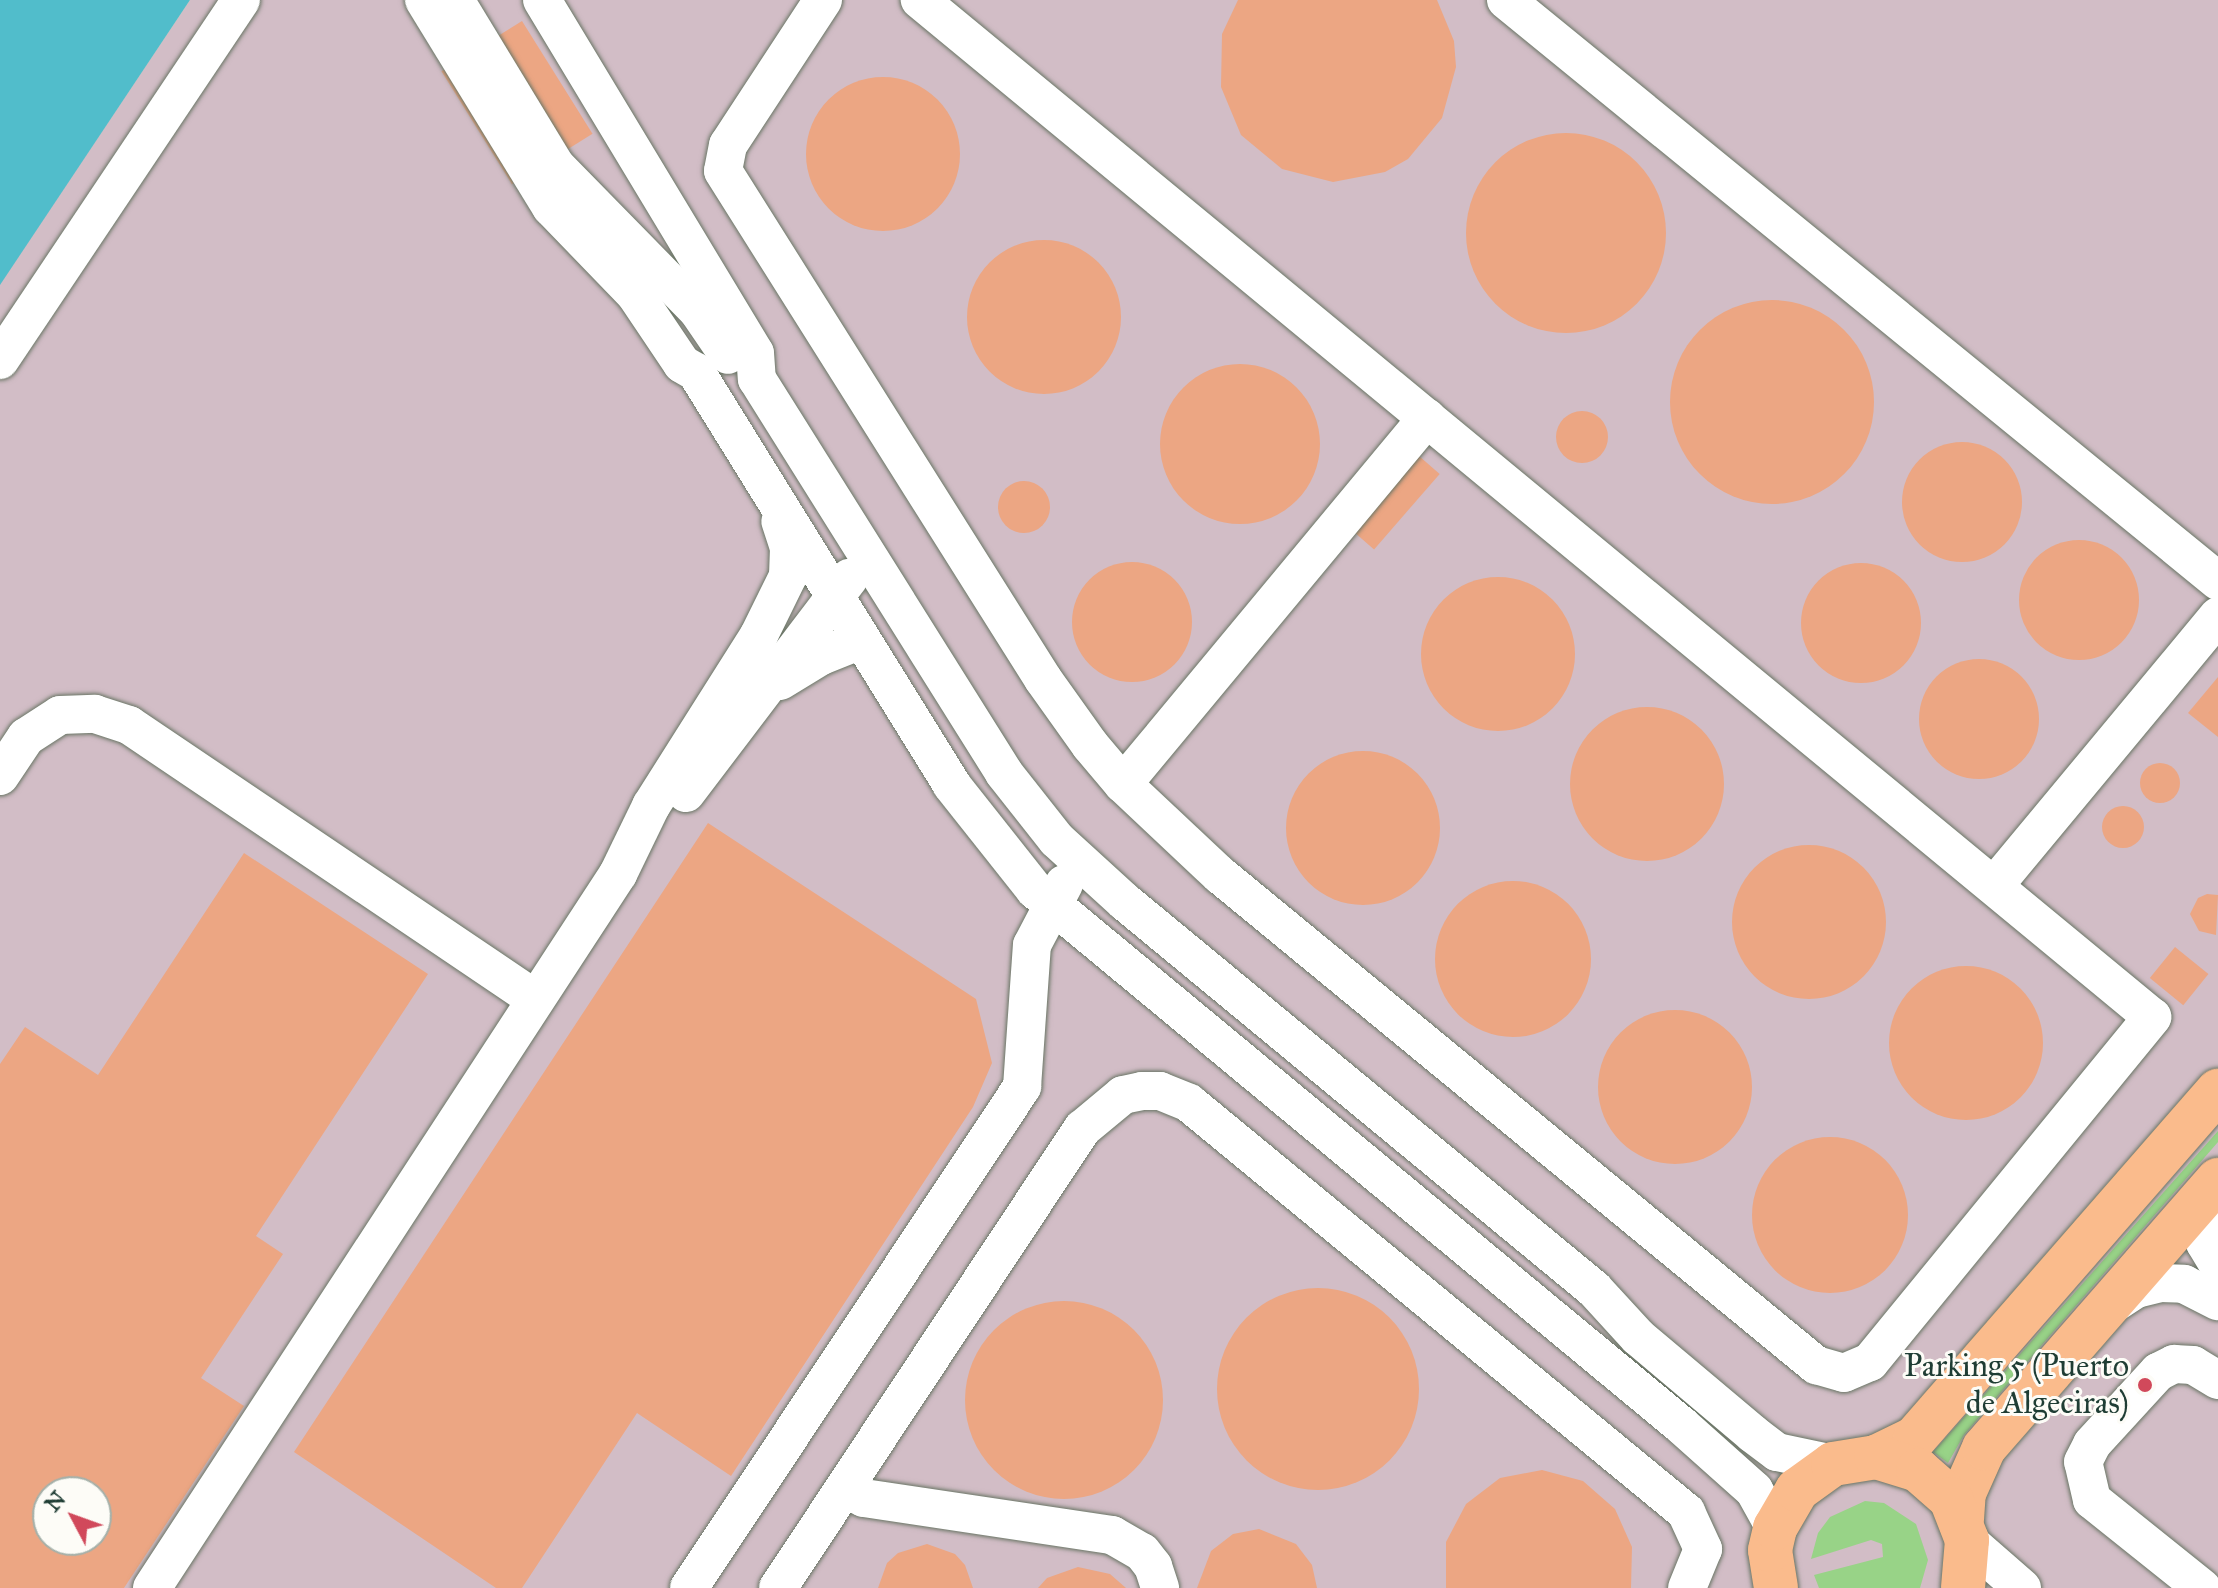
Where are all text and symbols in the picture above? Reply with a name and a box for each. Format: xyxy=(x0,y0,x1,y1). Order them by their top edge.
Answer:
place label: Parking 5 (Puerto de Algeciras) xyxy=(1904,1348,2129,1423)
marker: Parking 5 (Puerto de Algeciras) xyxy=(2136,1376,2154,1394)
north arrow xyxy=(32,1476,112,1556)
text: N xyxy=(39,1485,71,1517)

